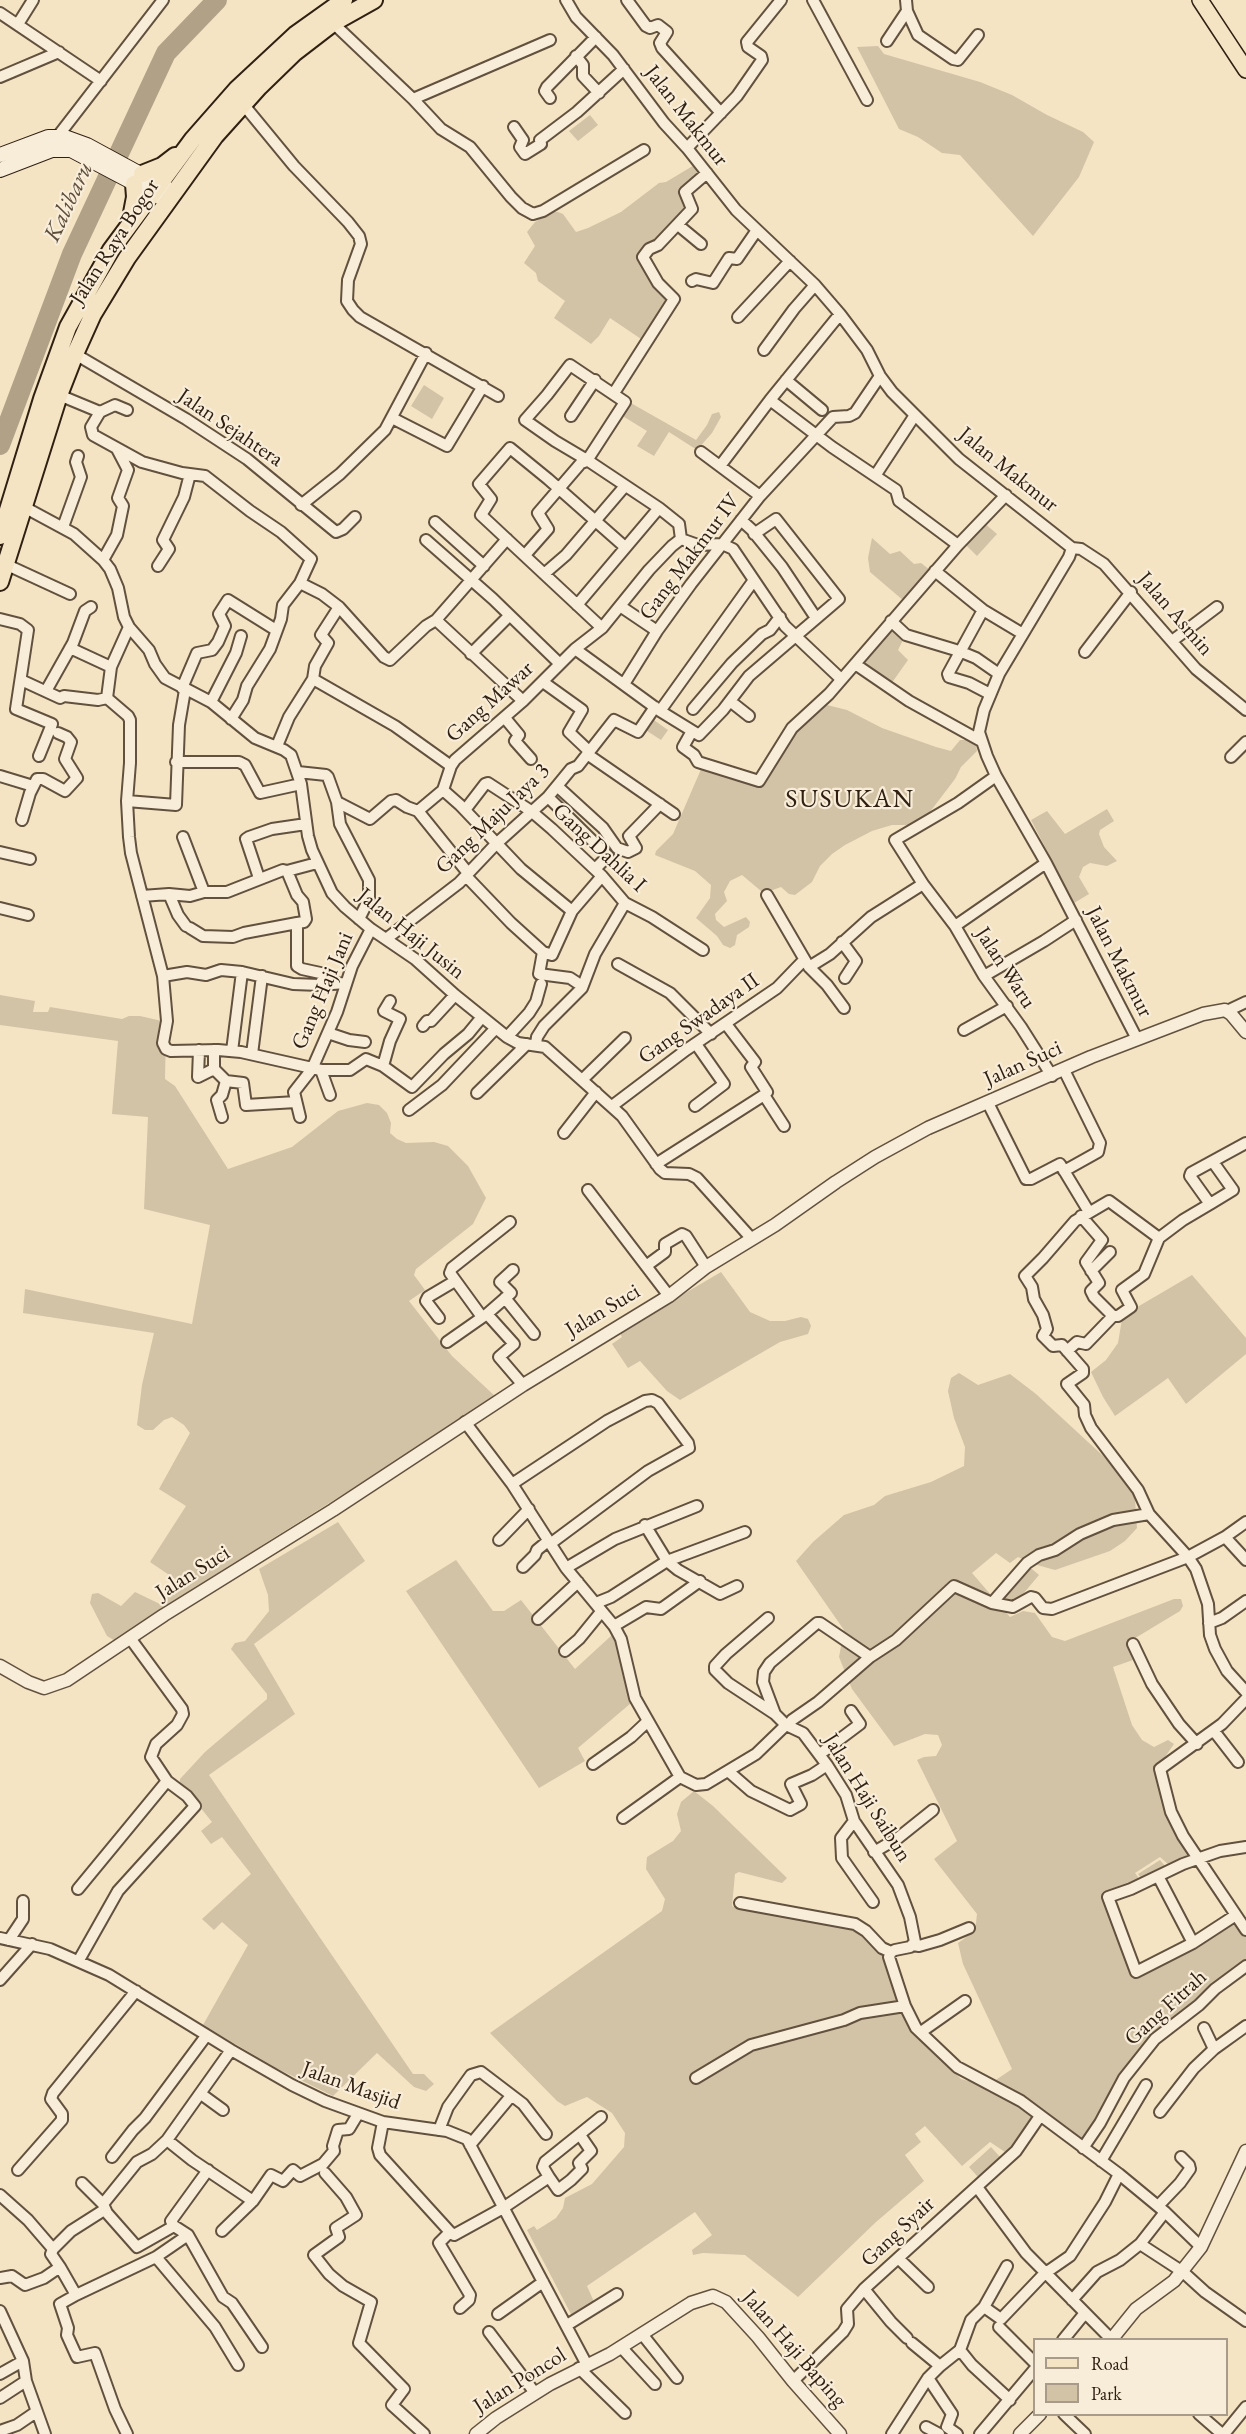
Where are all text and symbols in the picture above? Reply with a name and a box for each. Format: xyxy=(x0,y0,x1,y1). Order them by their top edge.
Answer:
street label: Jalan Makmur xyxy=(638,60,734,172)
water label: Kalibaru xyxy=(38,157,100,247)
street label: Jalan Raya Bogor xyxy=(65,174,165,310)
street label: Jalan Sejahtera xyxy=(172,383,288,473)
street label: Jalan Makmur xyxy=(953,422,1063,518)
street label: Gang Makmur IV xyxy=(634,489,746,625)
street label: Jalan Asmin xyxy=(1131,567,1219,661)
street label: Gang Mawar xyxy=(441,656,539,748)
street label: Gang Maju Jaya 3 xyxy=(430,758,556,880)
district label: SUSUKAN xyxy=(785,784,915,816)
street label: Gang Dahlia I xyxy=(547,798,651,898)
street label: Jalan Haji Jusin xyxy=(352,883,470,985)
street label: Jalan Makmur xyxy=(1080,902,1158,1022)
street label: Jalan Waru xyxy=(969,922,1041,1014)
street label: Gang Haji Jani xyxy=(286,928,360,1054)
street label: Gang Swadaya II xyxy=(634,968,764,1070)
street label: Jalan Suci xyxy=(980,1035,1066,1093)
street label: Jalan Suci xyxy=(561,1278,645,1344)
street label: Jalan Suci xyxy=(151,1540,235,1606)
street label: Jalan Haji Saibun xyxy=(817,1729,917,1867)
street label: Gang Fitrah xyxy=(1119,1964,1213,2052)
street label: Jalan Masjid xyxy=(298,2056,404,2116)
street label: Gang Syair xyxy=(856,2191,940,2273)
street label: Jalan Haji Baping xyxy=(736,2285,852,2413)
legend xyxy=(1033,2338,1228,2416)
street label: Jalan Poncol xyxy=(469,2342,571,2420)
text: Road xyxy=(1091,2352,1129,2375)
text: Park xyxy=(1091,2382,1122,2405)

